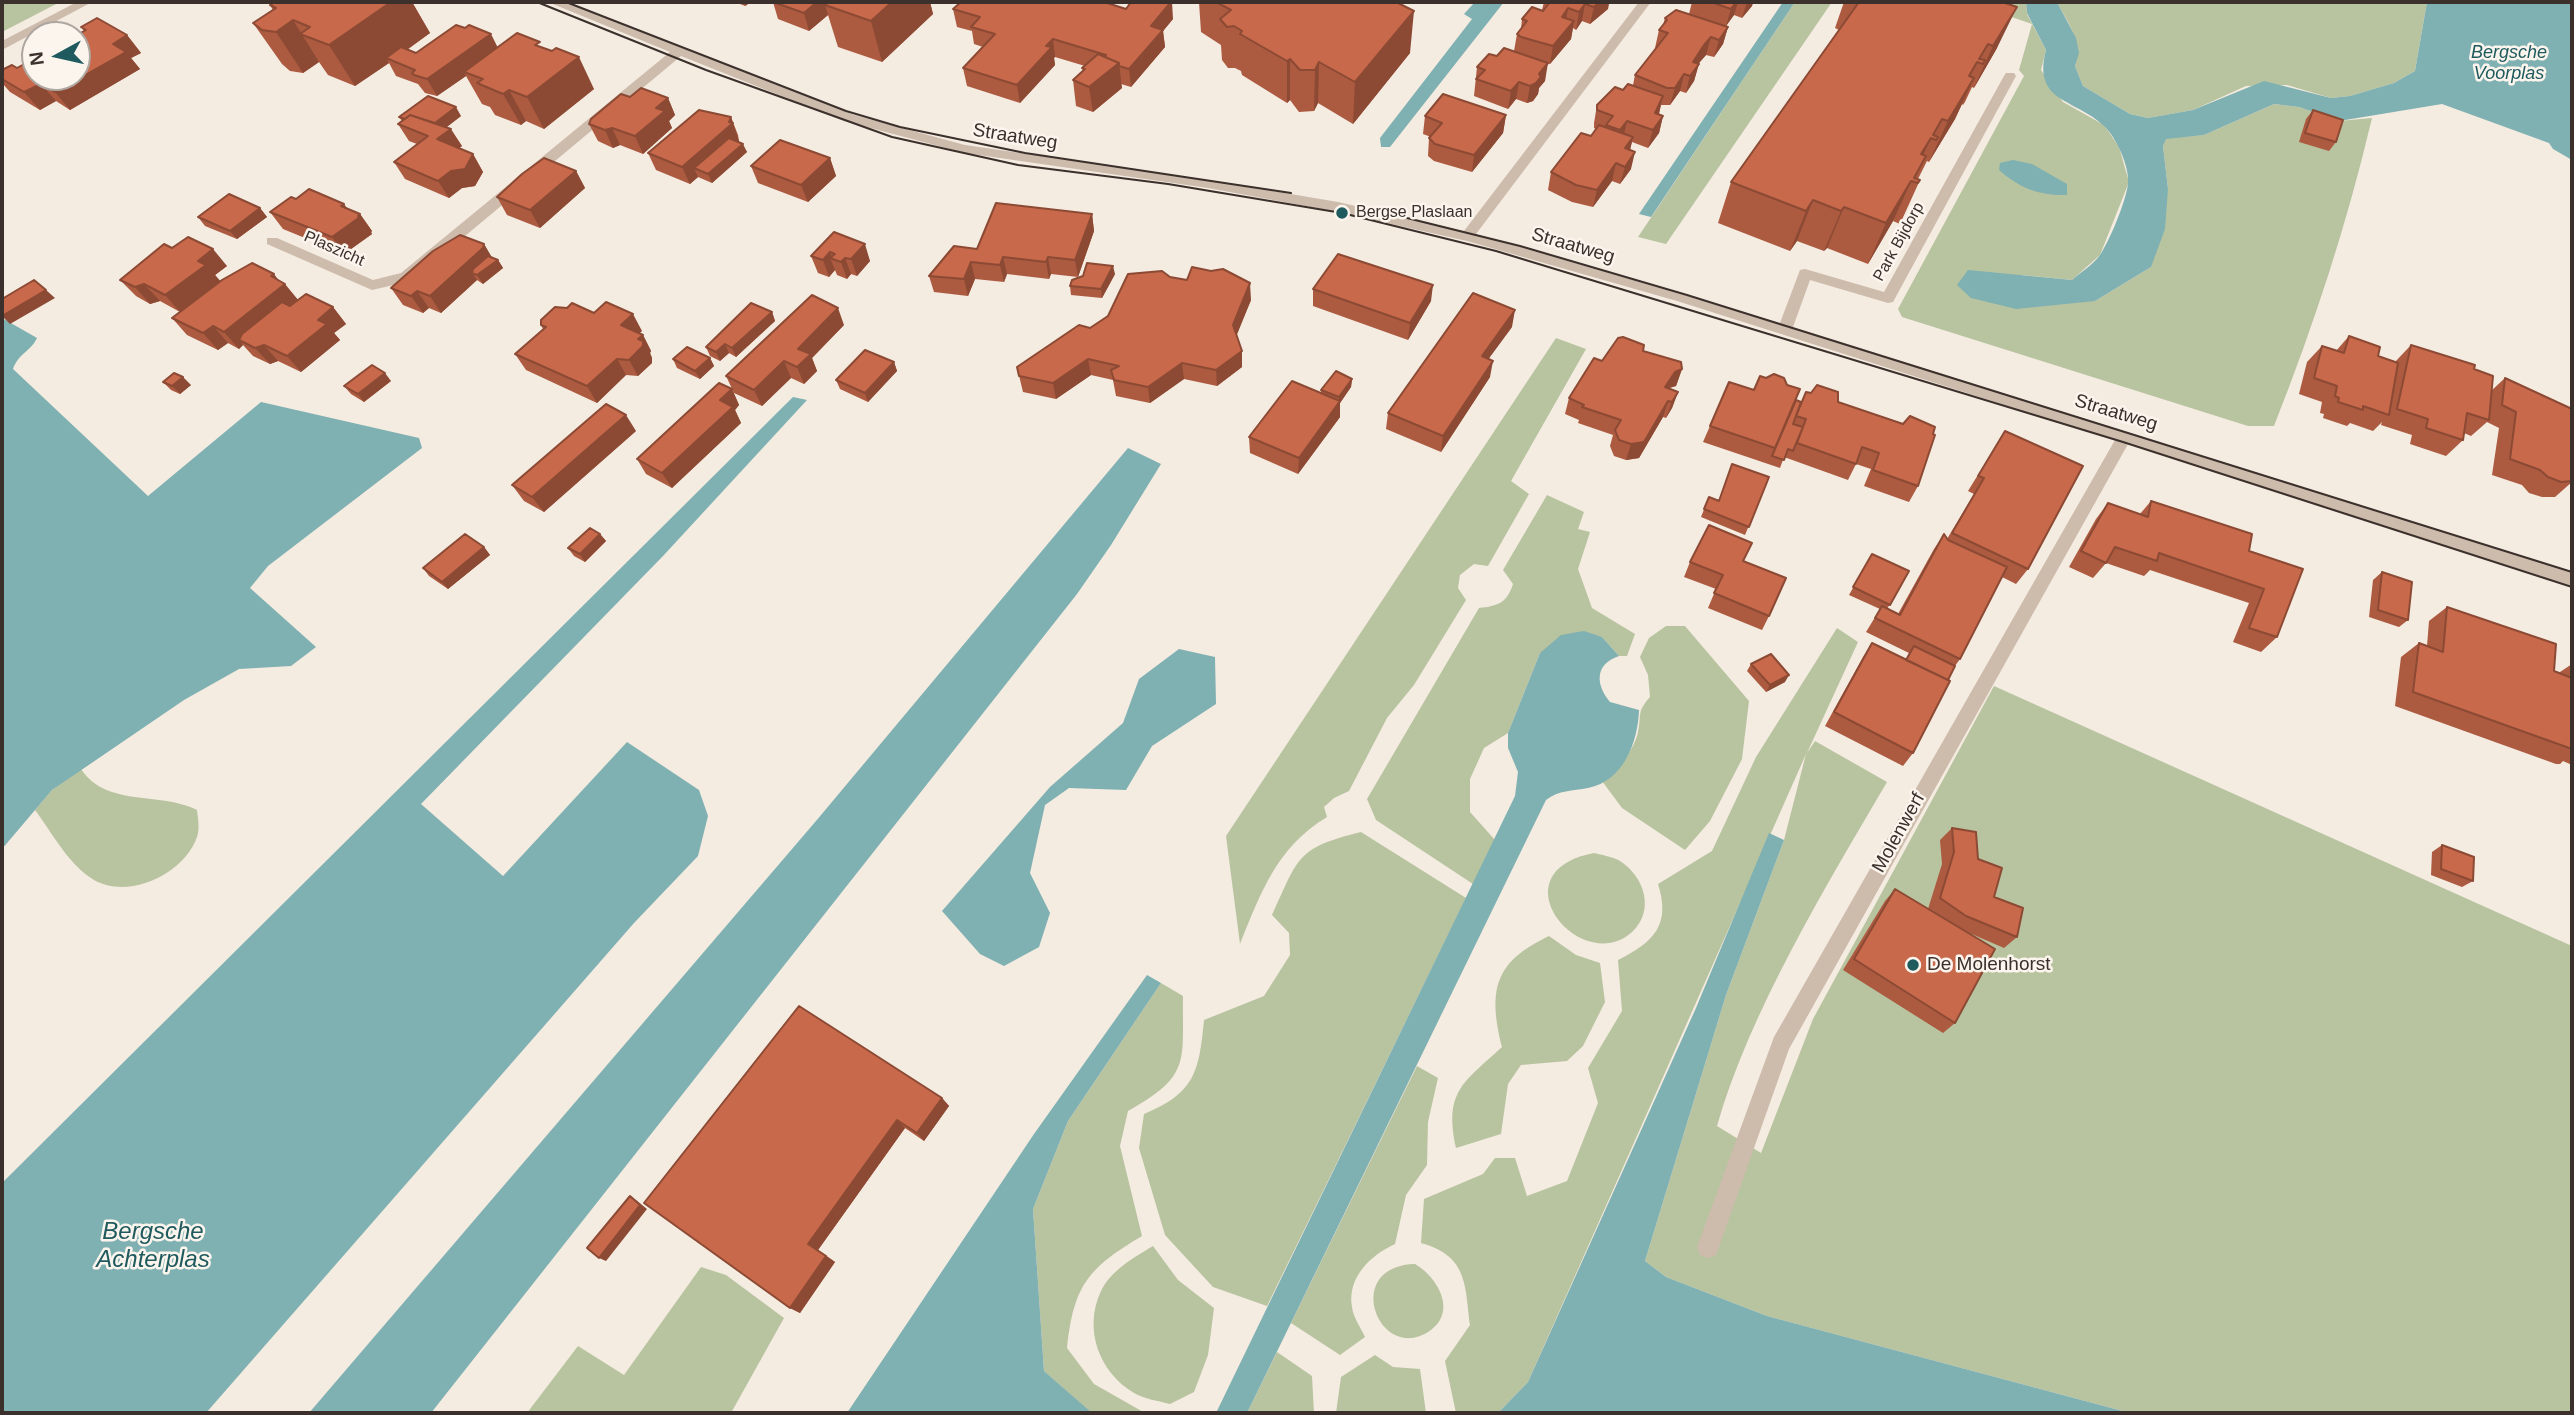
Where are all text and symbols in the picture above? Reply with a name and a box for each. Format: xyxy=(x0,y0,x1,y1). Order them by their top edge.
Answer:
north arrow xyxy=(21,21,91,91)
water label: Bergsche Voorplas xyxy=(2471,42,2547,84)
text: N xyxy=(25,50,48,67)
street label: Straatweg xyxy=(971,119,1059,155)
street label: Park Bijdorp xyxy=(1869,199,1929,285)
place label: Bergse Plaslaan xyxy=(1356,203,1473,223)
marker: Bergse Plaslaan xyxy=(1334,205,1350,221)
street label: Straatweg xyxy=(1529,223,1617,269)
street label: Plaszicht xyxy=(301,227,367,271)
street label: Straatweg xyxy=(2072,390,2160,436)
street label: Molenwerf xyxy=(1868,789,1930,877)
place label: De Molenhorst xyxy=(1927,954,2051,976)
marker: De Molenhorst xyxy=(1905,957,1921,973)
water label: Bergsche Achterplas xyxy=(96,1218,210,1274)

